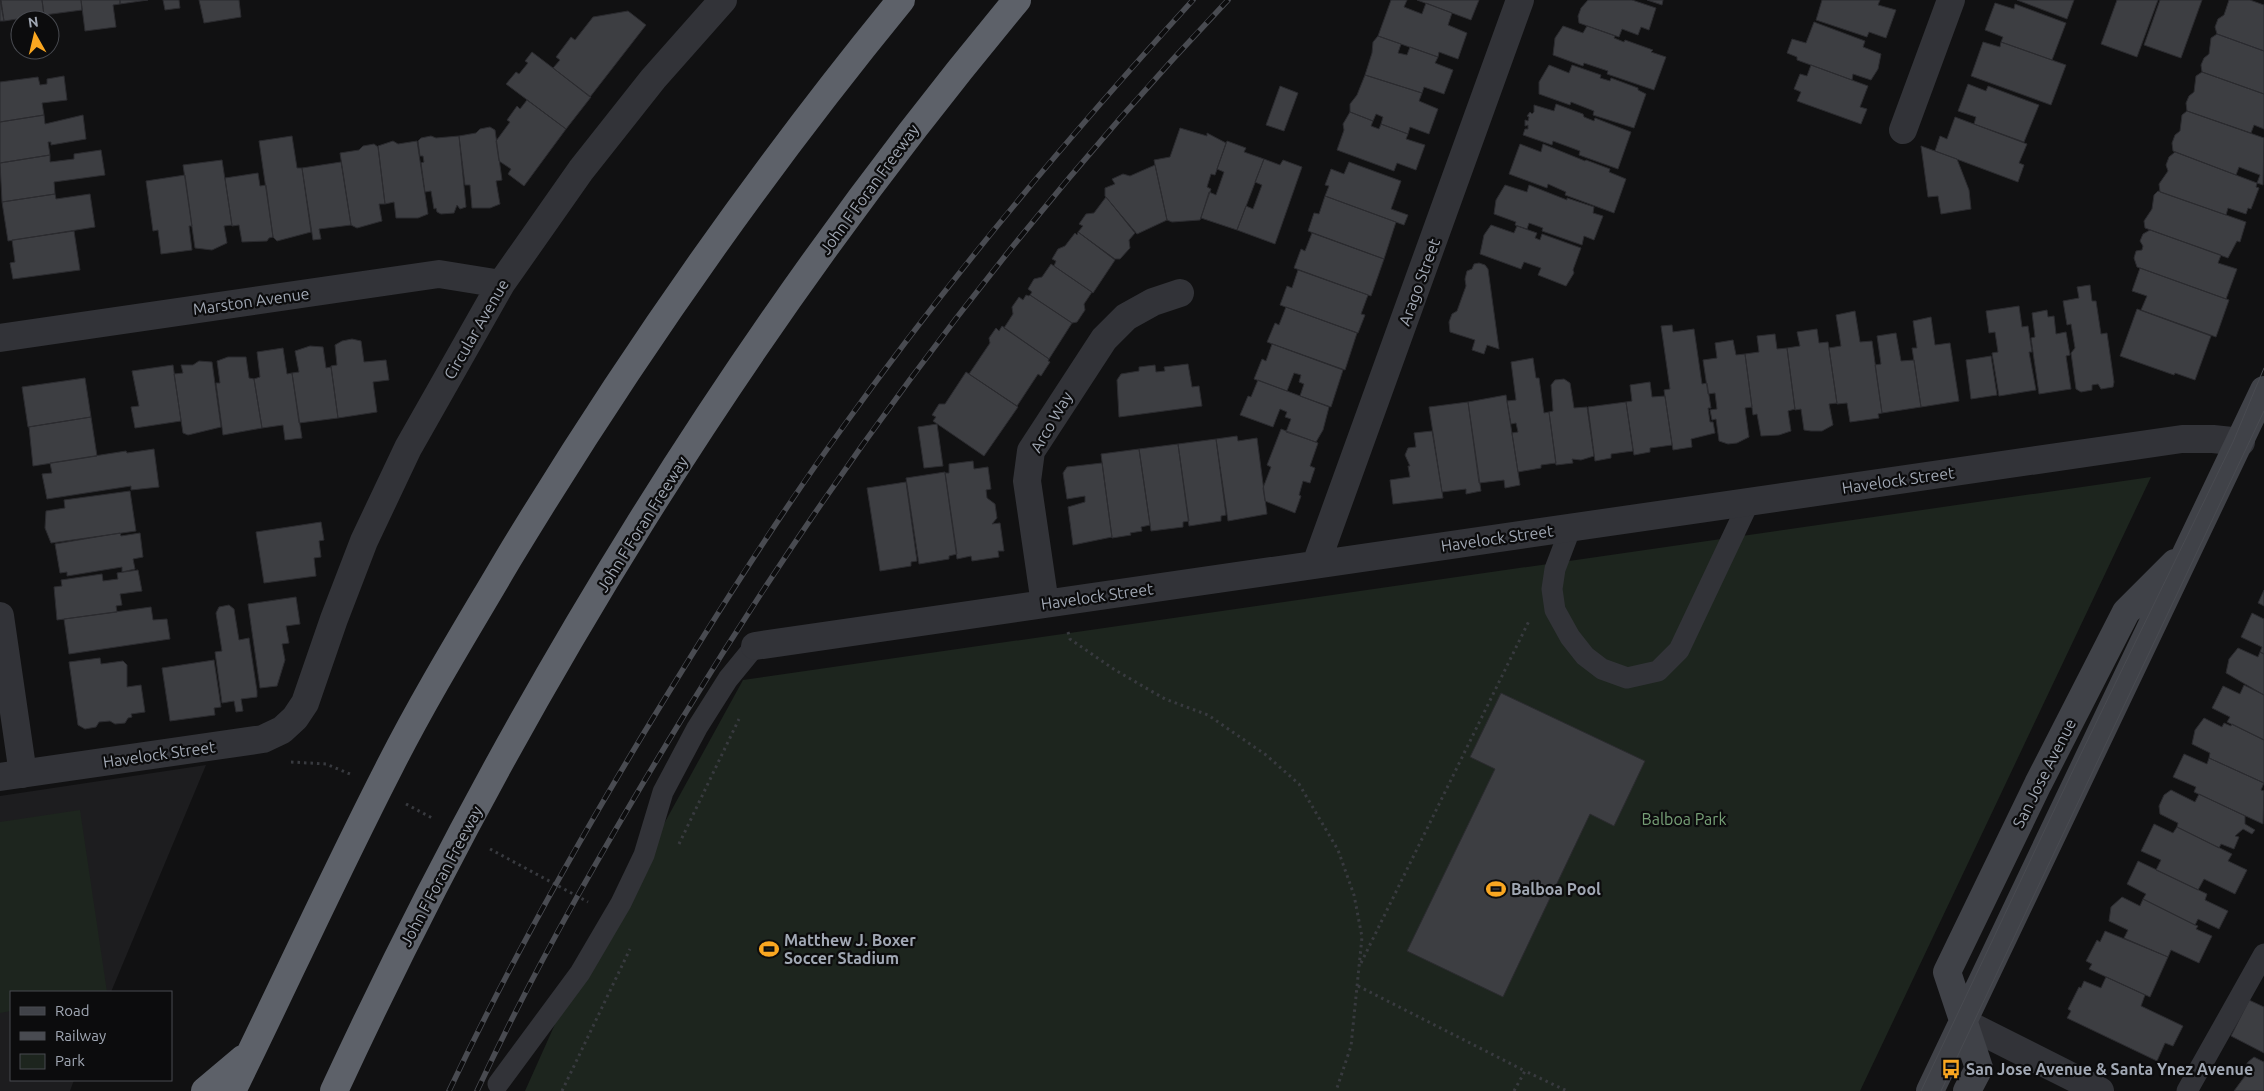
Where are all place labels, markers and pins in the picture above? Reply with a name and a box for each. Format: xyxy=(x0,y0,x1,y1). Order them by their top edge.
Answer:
sports icon: Balboa Pool xyxy=(1485,878,1507,900)
place label: Balboa Pool xyxy=(1511,880,1601,898)
place label: Matthew J. Boxer Soccer Stadium xyxy=(784,931,916,967)
sports icon: Matthew J. Boxer Soccer Stadium xyxy=(758,938,780,960)
bus stop icon: San Jose Avenue & Santa Ynez Avenue xyxy=(1940,1058,1962,1080)
place label: San Jose Avenue & Santa Ynez Avenue xyxy=(1966,1060,2253,1078)

